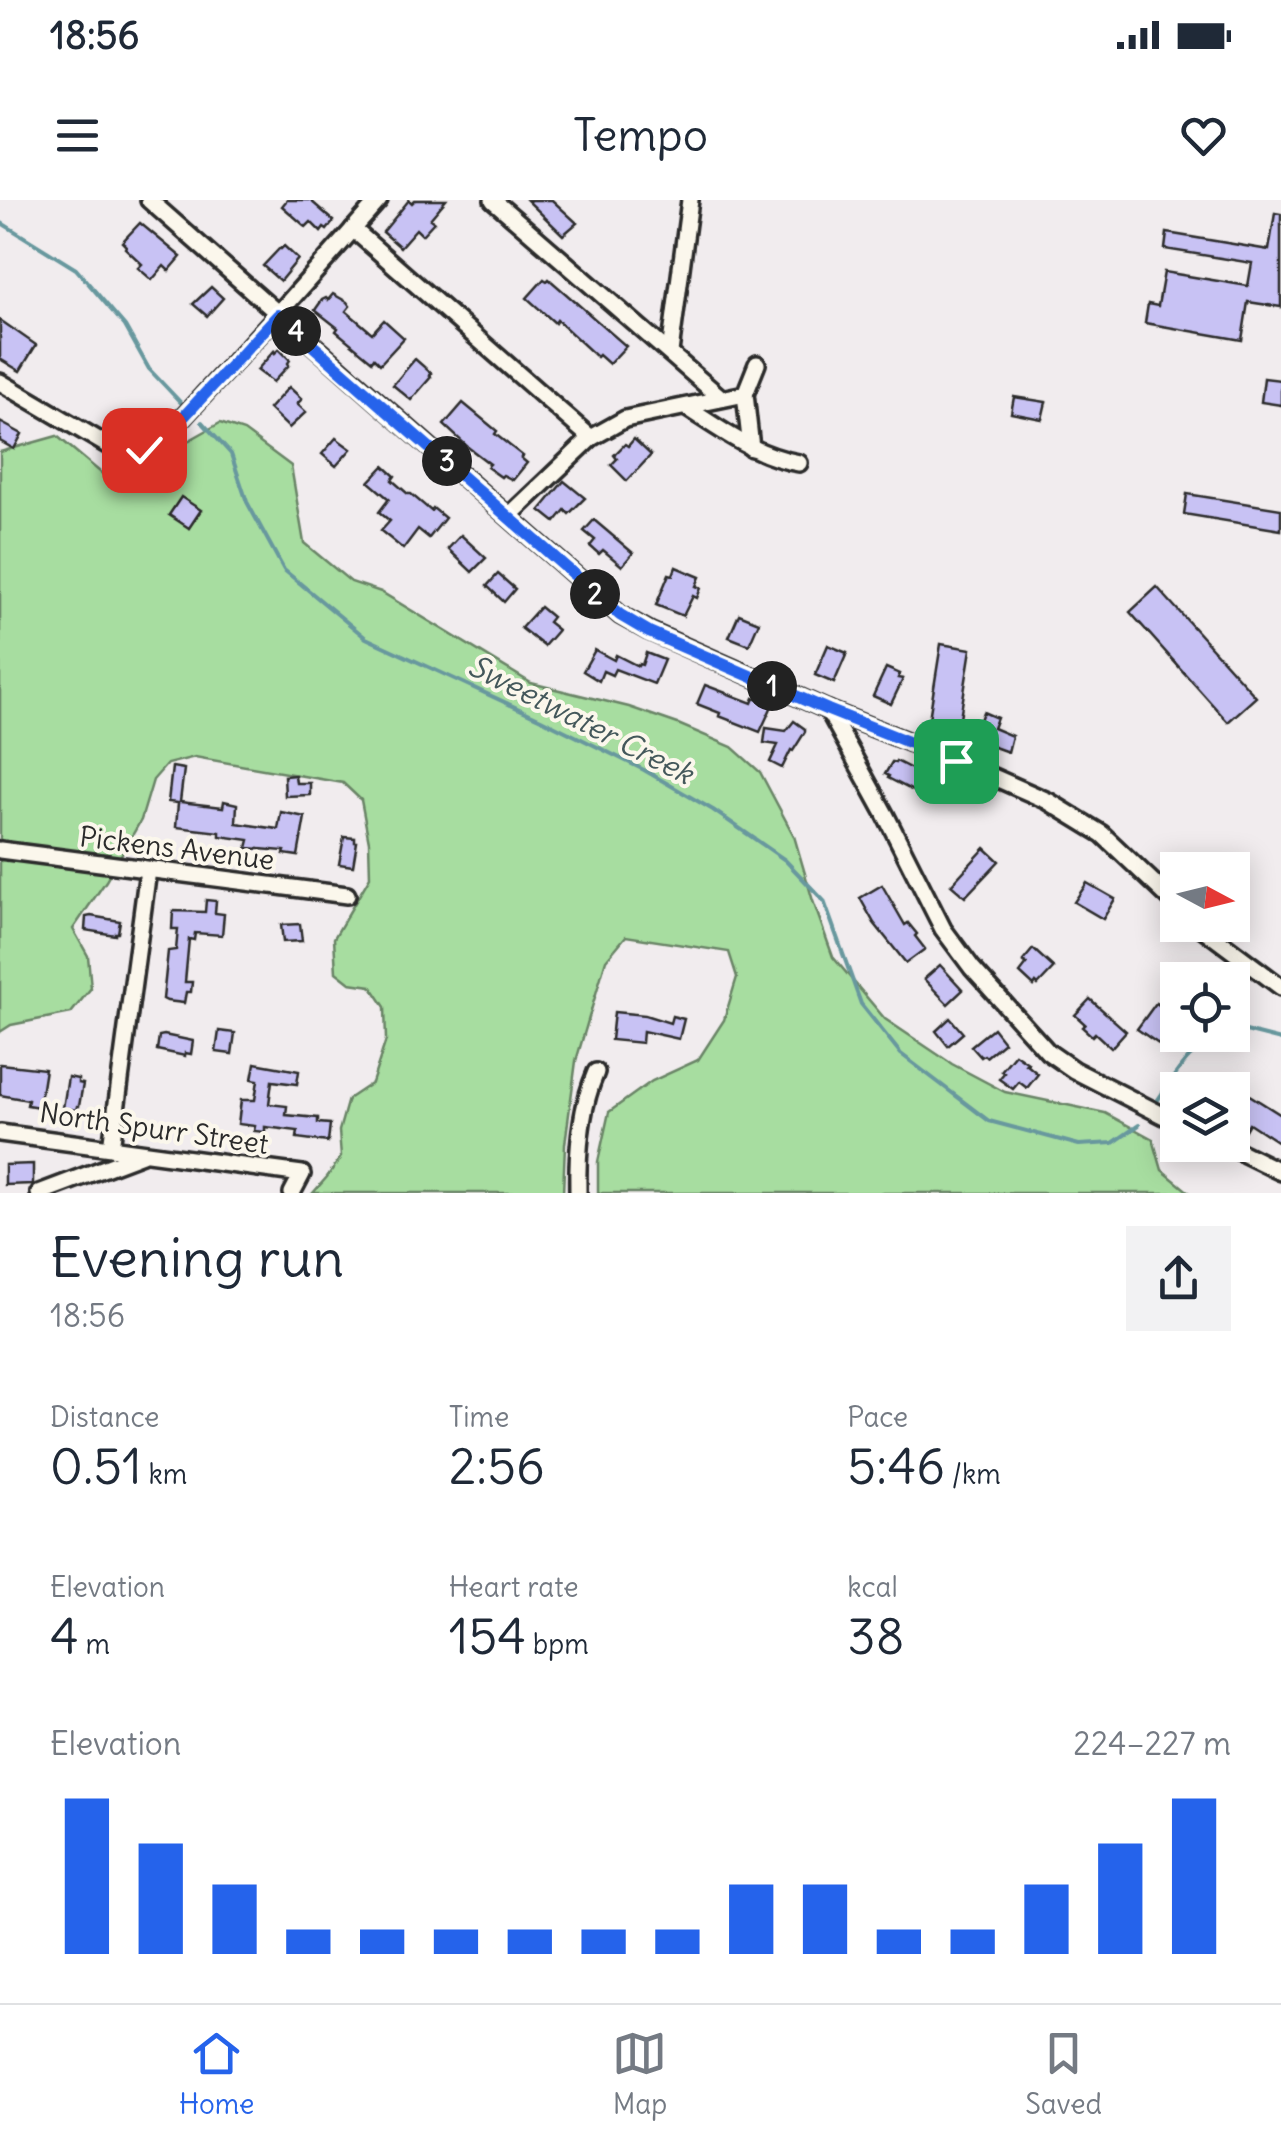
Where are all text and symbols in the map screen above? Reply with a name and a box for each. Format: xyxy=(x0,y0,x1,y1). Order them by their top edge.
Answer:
text: 18:56 xyxy=(50,12,139,59)
text: Tempo xyxy=(573,107,708,163)
icon: menu xyxy=(50,108,105,163)
icon: heart xyxy=(1176,108,1231,163)
pin: 4 xyxy=(271,306,321,356)
text: 4 xyxy=(288,313,304,349)
pin xyxy=(102,408,187,493)
icon: check xyxy=(117,423,172,478)
pin: 3 xyxy=(422,436,472,486)
text: 3 xyxy=(439,443,455,479)
pin: 2 xyxy=(570,569,620,619)
text: 2 xyxy=(587,576,603,612)
water label: Sweetwater Creek xyxy=(462,646,701,793)
pin: 1 xyxy=(747,661,797,711)
text: 1 xyxy=(766,668,778,704)
pin xyxy=(914,719,999,804)
icon: arrive xyxy=(929,734,984,789)
street label: Pickens Avenue xyxy=(78,818,276,878)
north arrow xyxy=(1160,852,1250,942)
map controls xyxy=(1160,852,1250,1162)
button: locate xyxy=(1160,962,1250,1052)
button: layers xyxy=(1160,1072,1250,1162)
street label: North Spurr Street xyxy=(37,1094,271,1162)
text: Evening run xyxy=(50,1223,344,1292)
button: share xyxy=(1126,1226,1231,1331)
text: 18:56 xyxy=(50,1295,125,1336)
text: Distance xyxy=(50,1399,159,1435)
text: Time xyxy=(449,1399,509,1435)
text: Pace xyxy=(847,1399,908,1435)
text: 0.51 xyxy=(50,1435,142,1498)
text: 2:56 xyxy=(449,1435,545,1498)
text: 5:46 xyxy=(847,1435,945,1498)
text: km xyxy=(142,1456,187,1492)
text: /km xyxy=(945,1456,1001,1492)
text: Elevation xyxy=(50,1569,165,1605)
text: Heart rate xyxy=(449,1569,579,1605)
text: kcal xyxy=(847,1569,898,1605)
text: 4 xyxy=(50,1605,79,1668)
text: 154 xyxy=(449,1605,526,1668)
text: 38 xyxy=(847,1605,905,1668)
text: m xyxy=(79,1626,110,1662)
text: bpm xyxy=(526,1626,589,1662)
text: Elevation xyxy=(50,1723,181,1764)
text: 224–227 m xyxy=(1073,1723,1231,1764)
tab: Home xyxy=(179,2026,254,2122)
tab: Map xyxy=(612,2026,667,2122)
tab: Saved xyxy=(1025,2026,1102,2122)

